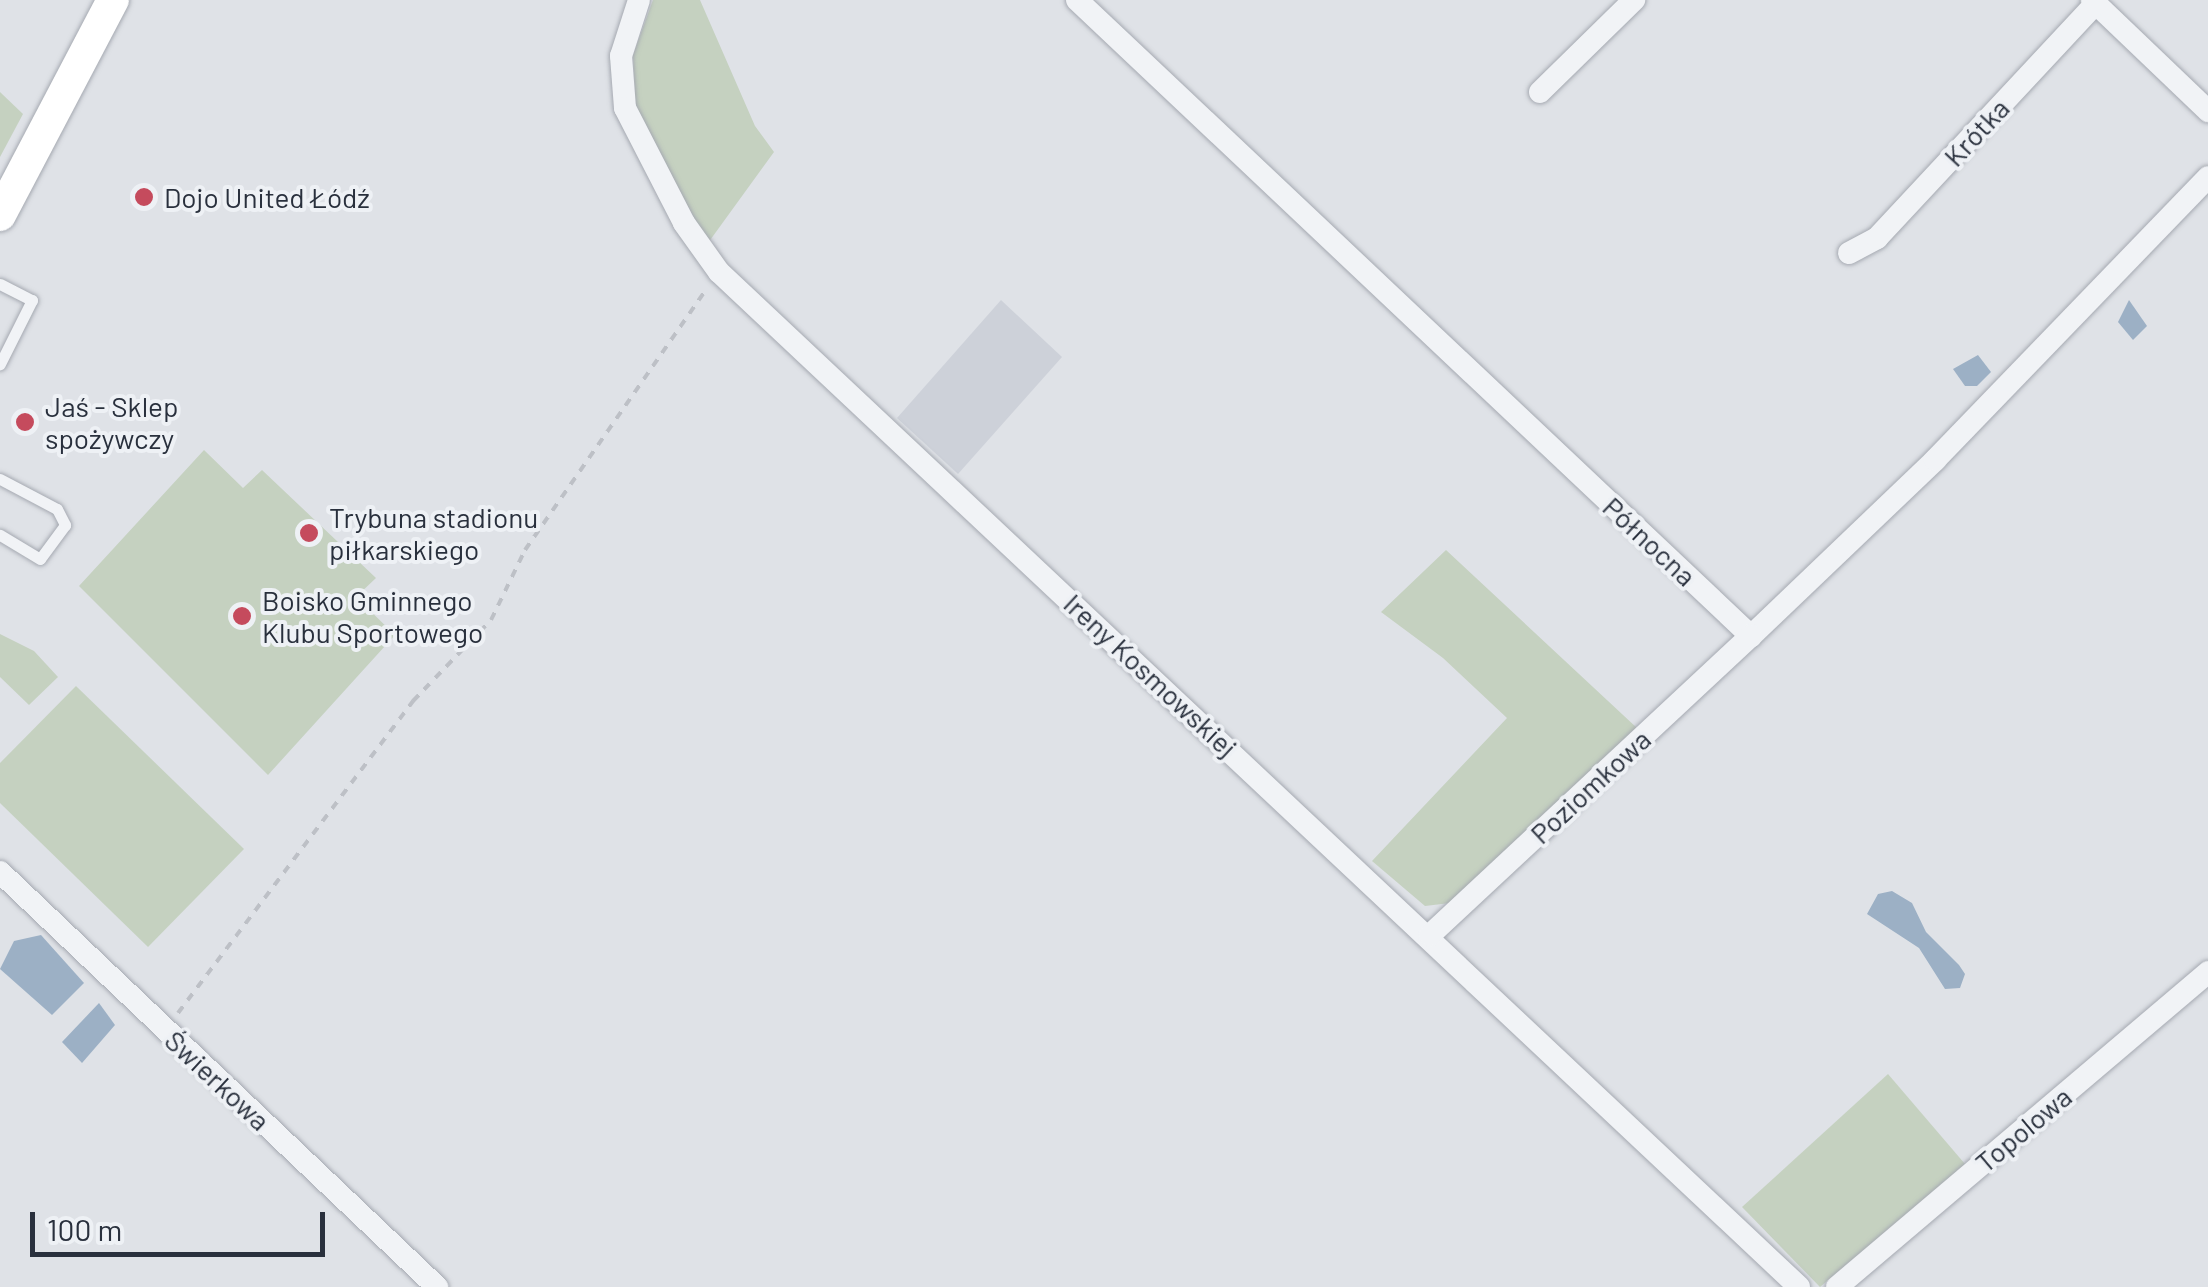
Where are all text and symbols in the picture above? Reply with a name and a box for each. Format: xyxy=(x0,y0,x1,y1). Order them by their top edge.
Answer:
street label: Krótka xyxy=(1936,91,2016,173)
place label: Dojo United Łódź xyxy=(164,180,370,214)
marker: Dojo United Łódź xyxy=(133,186,155,208)
place label: Jaś - Sklep spożywczy xyxy=(45,389,178,455)
marker: Jaś - Sklep spożywczy xyxy=(14,411,36,433)
street label: Północna xyxy=(1597,490,1703,592)
place label: Trybuna stadionu piłkarskiego xyxy=(329,500,538,566)
marker: Trybuna stadionu piłkarskiego xyxy=(298,522,320,544)
place label: Boisko Gminnego Klubu Sportowego xyxy=(262,583,483,649)
street label: Ireny Kosmowskiej xyxy=(1057,586,1245,764)
marker: Boisko Gminnego Klubu Sportowego xyxy=(231,605,253,627)
street label: Poziomkowa xyxy=(1523,722,1657,850)
street label: Świerkowa xyxy=(159,1023,277,1137)
street label: Topolowa xyxy=(1968,1079,2078,1179)
scale bar xyxy=(35,1192,330,1254)
text: 100 m xyxy=(47,1211,122,1247)

